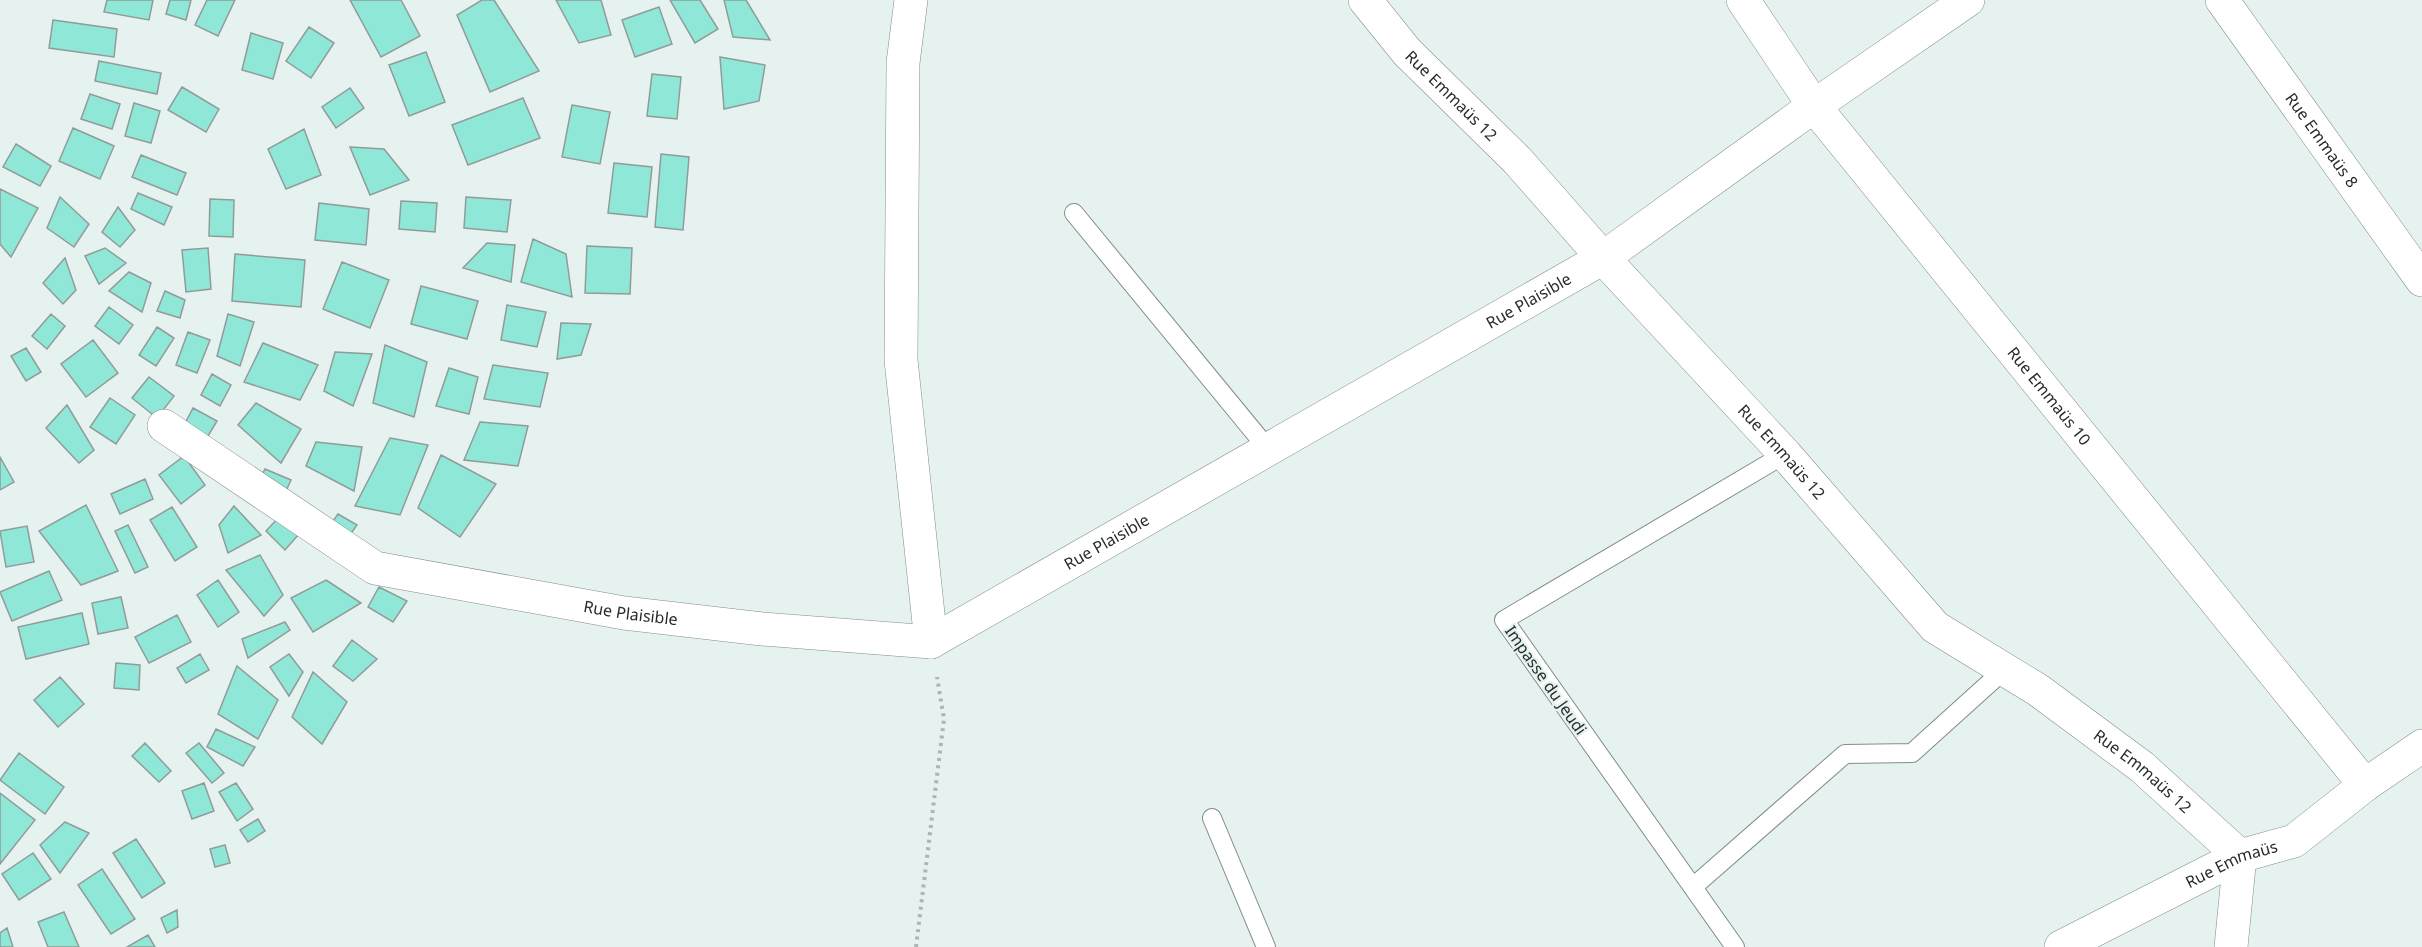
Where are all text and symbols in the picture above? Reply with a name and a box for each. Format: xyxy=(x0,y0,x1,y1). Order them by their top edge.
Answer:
street label: Rue Emmaüs 12 xyxy=(1401,45,1502,146)
street label: Rue Emmaüs 8 xyxy=(2281,88,2363,192)
street label: Rue Plaisible xyxy=(1482,267,1575,334)
street label: Rue Emmaüs 10 xyxy=(2003,342,2096,450)
street label: Rue Emmaüs 12 xyxy=(1733,399,1830,504)
street label: Rue Plaisible xyxy=(1060,509,1153,575)
street label: Rue Plaisible xyxy=(582,595,679,630)
street label: Impasse du Jeudi xyxy=(1500,621,1592,739)
street label: Rue Emmaüs 12 xyxy=(2089,724,2196,818)
street label: Rue Emmaüs xyxy=(2182,835,2280,893)

